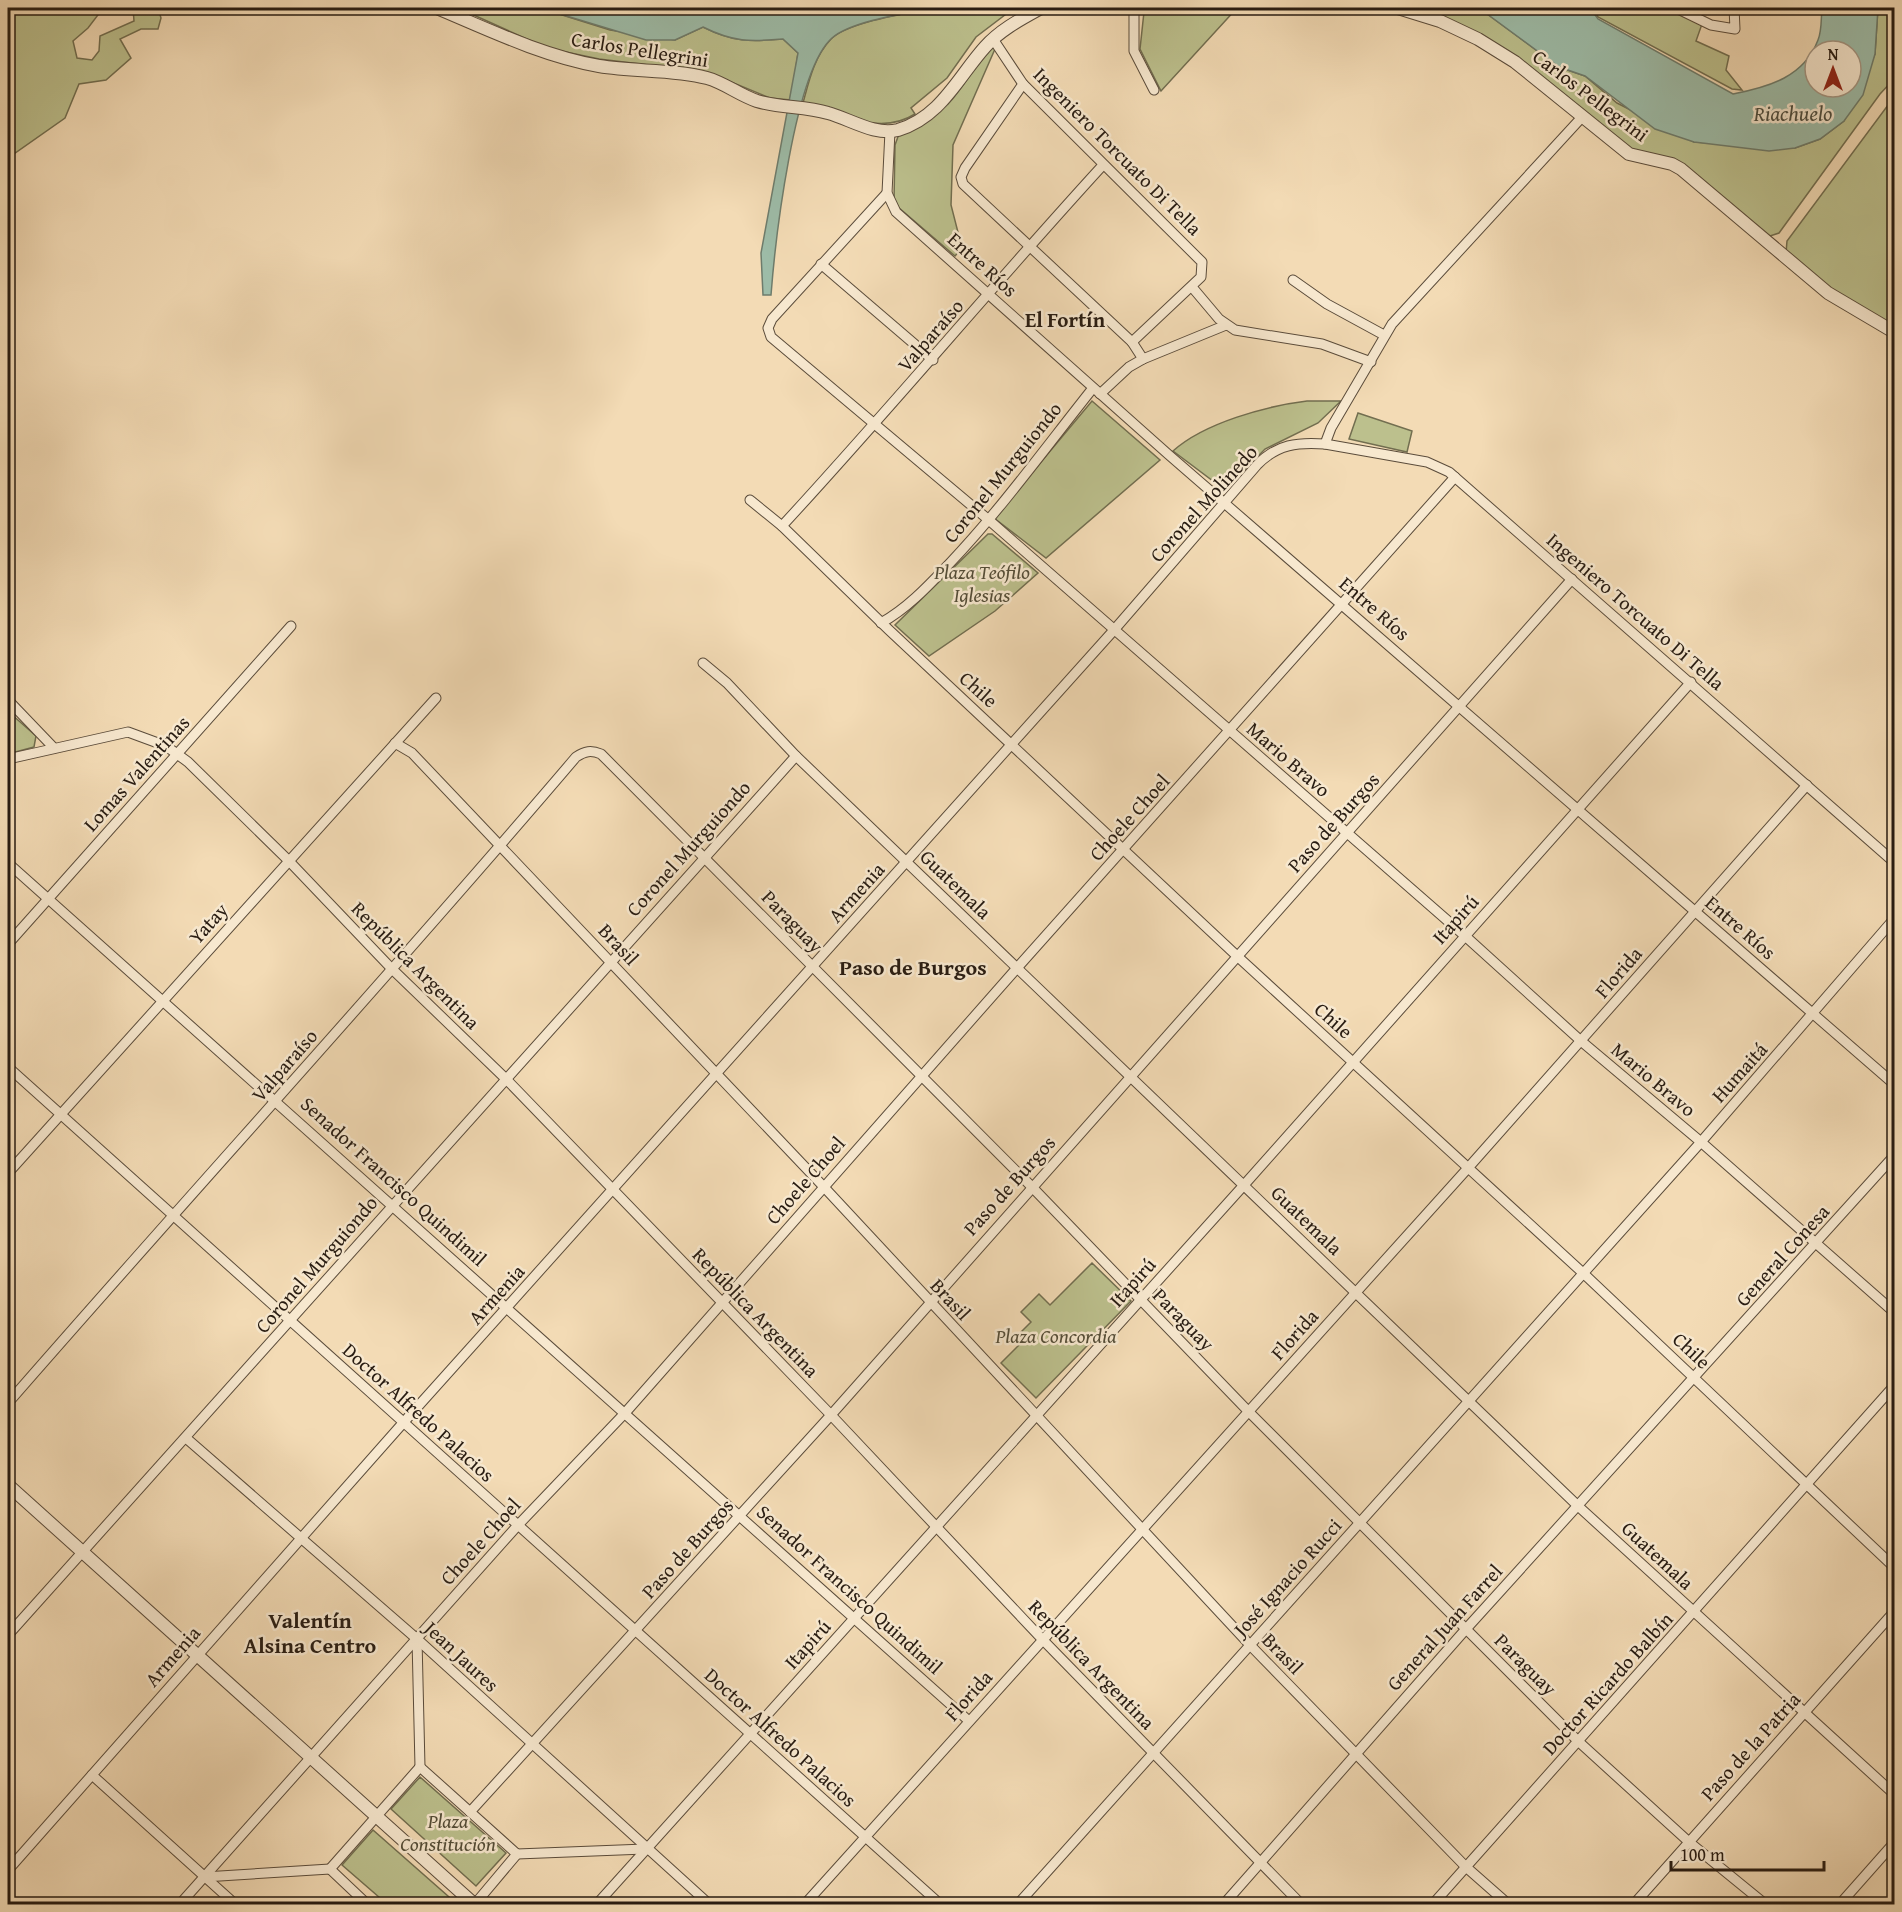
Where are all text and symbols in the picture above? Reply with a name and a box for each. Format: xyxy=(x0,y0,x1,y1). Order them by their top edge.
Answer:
street label: Carlos Pellegrini xyxy=(570,24,711,74)
north arrow xyxy=(1803,39,1863,99)
street label: Carlos Pellegrini xyxy=(1527,42,1655,148)
text: N xyxy=(1828,42,1839,66)
street label: Ingeniero Torcuato Di Tella xyxy=(1027,60,1209,242)
water label: Riachuelo xyxy=(1753,98,1832,129)
street label: Entre Ríos xyxy=(942,225,1024,303)
street label: Valparaíso xyxy=(890,292,970,378)
district label: El Fortín xyxy=(1025,304,1106,335)
street label: Coronel Murguiondo xyxy=(936,395,1068,549)
street label: Coronel Molinedo xyxy=(1142,438,1264,568)
street label: Ingeniero Torcuato Di Tella xyxy=(1541,525,1732,697)
park label: Plaza Teófilo Iglesias xyxy=(933,557,1030,609)
street label: Entre Ríos xyxy=(1333,569,1417,647)
street label: Chile xyxy=(953,664,1005,714)
street label: Lomas Valentinas xyxy=(76,709,196,837)
street label: Mario Bravo xyxy=(1241,714,1337,804)
street label: Paso de Burgos xyxy=(1280,766,1386,878)
street label: Choele Choel xyxy=(1082,767,1176,867)
street label: Coronel Murguiondo xyxy=(619,774,757,922)
street label: Guatemala xyxy=(914,843,999,926)
street label: Armenia xyxy=(821,855,891,929)
street label: Paraguay xyxy=(756,883,831,959)
street label: Itapirú xyxy=(1425,888,1485,950)
street label: Entre Ríos xyxy=(1699,888,1783,966)
street label: República Argentina xyxy=(345,894,487,1036)
street label: Yatay xyxy=(182,896,234,950)
street label: Brasil xyxy=(592,917,646,972)
street label: Florida xyxy=(1588,940,1649,1004)
district label: Paso de Burgos xyxy=(839,951,987,983)
street label: Chile xyxy=(1308,995,1360,1045)
street label: Valparaíso xyxy=(244,1022,324,1108)
street label: Mario Bravo xyxy=(1605,1035,1703,1123)
street label: Humaitá xyxy=(1704,1035,1774,1108)
street label: Senador Francisco Quindimil xyxy=(295,1089,494,1273)
street label: Choele Choel xyxy=(758,1129,852,1230)
street label: Paso de Burgos xyxy=(956,1129,1062,1241)
street label: Guatemala xyxy=(1265,1179,1350,1262)
street label: Coronel Murguiondo xyxy=(248,1189,384,1339)
street label: General Conesa xyxy=(1728,1197,1836,1312)
street label: República Argentina xyxy=(686,1240,826,1384)
street label: Itapirú xyxy=(1102,1251,1162,1313)
street label: Armenia xyxy=(461,1257,531,1331)
street label: Brasil xyxy=(924,1272,978,1327)
street label: Paraguay xyxy=(1147,1281,1222,1357)
street label: Florida xyxy=(1263,1302,1325,1366)
park label: Plaza Concordia xyxy=(995,1321,1117,1350)
street label: Chile xyxy=(1666,1325,1718,1375)
street label: Doctor Alfredo Palacios xyxy=(337,1336,501,1488)
street label: Choele Choel xyxy=(433,1491,527,1591)
street label: Paso de Burgos xyxy=(634,1492,740,1604)
street label: Senador Francisco Quindimil xyxy=(751,1497,950,1681)
street label: José Ignacio Rucci xyxy=(1224,1511,1348,1645)
street label: Guatemala xyxy=(1615,1514,1701,1596)
street label: General Juan Farrel xyxy=(1379,1557,1509,1697)
street label: República Argentina xyxy=(1022,1592,1162,1736)
district label: Valentín Alsina Centro xyxy=(244,1604,376,1661)
street label: Doctor Ricardo Balbín xyxy=(1535,1605,1679,1761)
street label: Jean Jaures xyxy=(416,1612,506,1698)
street label: Itapirú xyxy=(777,1613,837,1675)
street label: Armenia xyxy=(137,1619,207,1693)
street label: Brasil xyxy=(1256,1626,1310,1681)
street label: Paraguay xyxy=(1488,1626,1564,1702)
street label: Doctor Alfredo Palacios xyxy=(699,1661,863,1813)
street label: Florida xyxy=(937,1663,999,1727)
street label: Paso de la Patria xyxy=(1693,1685,1807,1807)
park label: Plaza Constitución xyxy=(400,1806,496,1858)
scale bar xyxy=(1671,1834,1824,1872)
text: 100 m xyxy=(1680,1841,1725,1868)

